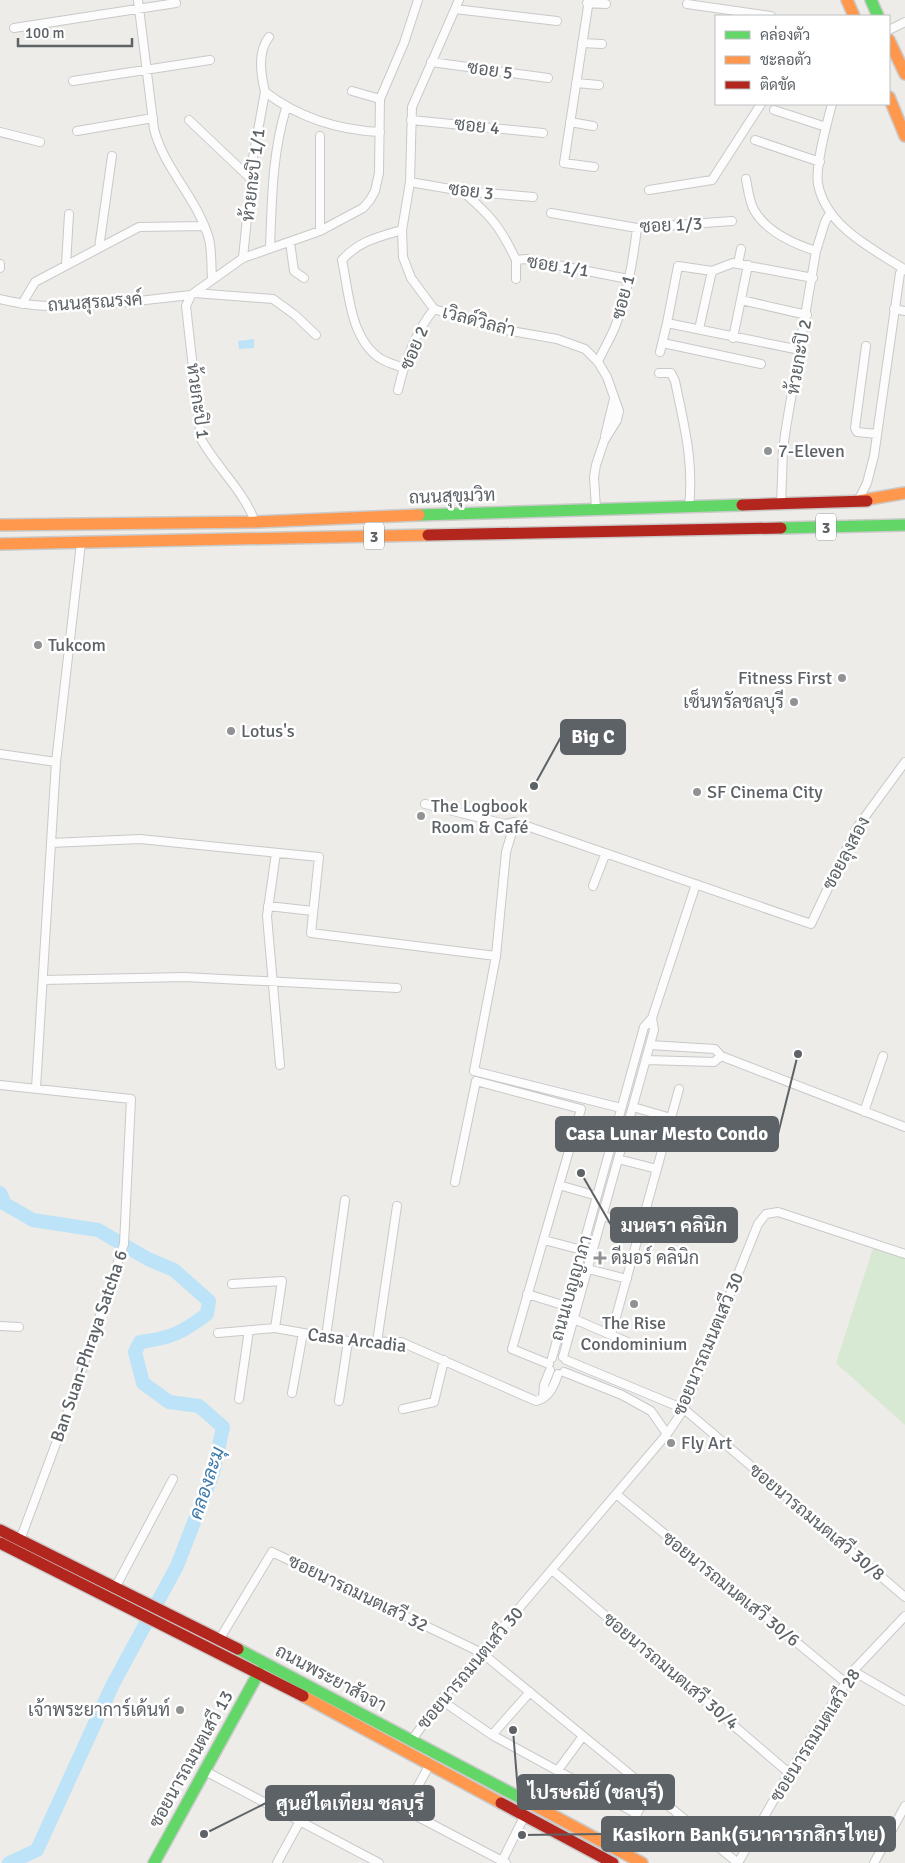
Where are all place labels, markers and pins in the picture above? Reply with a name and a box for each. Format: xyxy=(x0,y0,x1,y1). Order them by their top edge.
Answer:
place label: 7-Eleven xyxy=(778,440,845,462)
marker: 7-Eleven xyxy=(762,445,774,457)
place label: Tukcom xyxy=(48,634,106,656)
marker: Tukcom xyxy=(32,639,44,651)
place label: Fitness First xyxy=(738,667,832,689)
marker: Fitness First xyxy=(836,672,848,684)
place label: เซ็นทรัลชลบุรี xyxy=(683,688,784,714)
marker: เซ็นทรัลชลบุรี xyxy=(788,696,800,708)
place label: Lotus's xyxy=(241,720,295,742)
callout: Big C xyxy=(561,720,625,754)
marker: Lotus's xyxy=(225,725,237,737)
place label: SF Cinema City xyxy=(707,781,823,803)
marker: SF Cinema City xyxy=(691,786,703,798)
place label: The Logbook Room & Café xyxy=(431,795,529,838)
marker: The Logbook Room & Café xyxy=(415,810,427,822)
callout: Casa Lunar Mesto Condo xyxy=(556,1117,778,1151)
callout: มนตรา คลินิก xyxy=(611,1208,737,1242)
place label: ดีมอร์ คลินิก xyxy=(611,1245,699,1269)
marker: ดีมอร์ คลินิก xyxy=(593,1251,607,1265)
marker: The Rise Condominium xyxy=(628,1298,640,1310)
place label: The Rise Condominium xyxy=(581,1312,687,1355)
place label: Fly Art xyxy=(681,1432,732,1454)
marker: Fly Art xyxy=(665,1437,677,1449)
place label: เจ้าพระยาการ์เด้นท์ xyxy=(28,1697,170,1721)
marker: เจ้าพระยาการ์เด้นท์ xyxy=(174,1704,186,1716)
callout: ไปรษณีย์ (ชลบุรี) xyxy=(518,1775,674,1809)
callout: ศูนย์ไตเทียม ชลบุรี xyxy=(266,1786,434,1820)
callout: Kasikorn Bank(ธนาคารกสิกรไทย) xyxy=(602,1817,895,1851)

